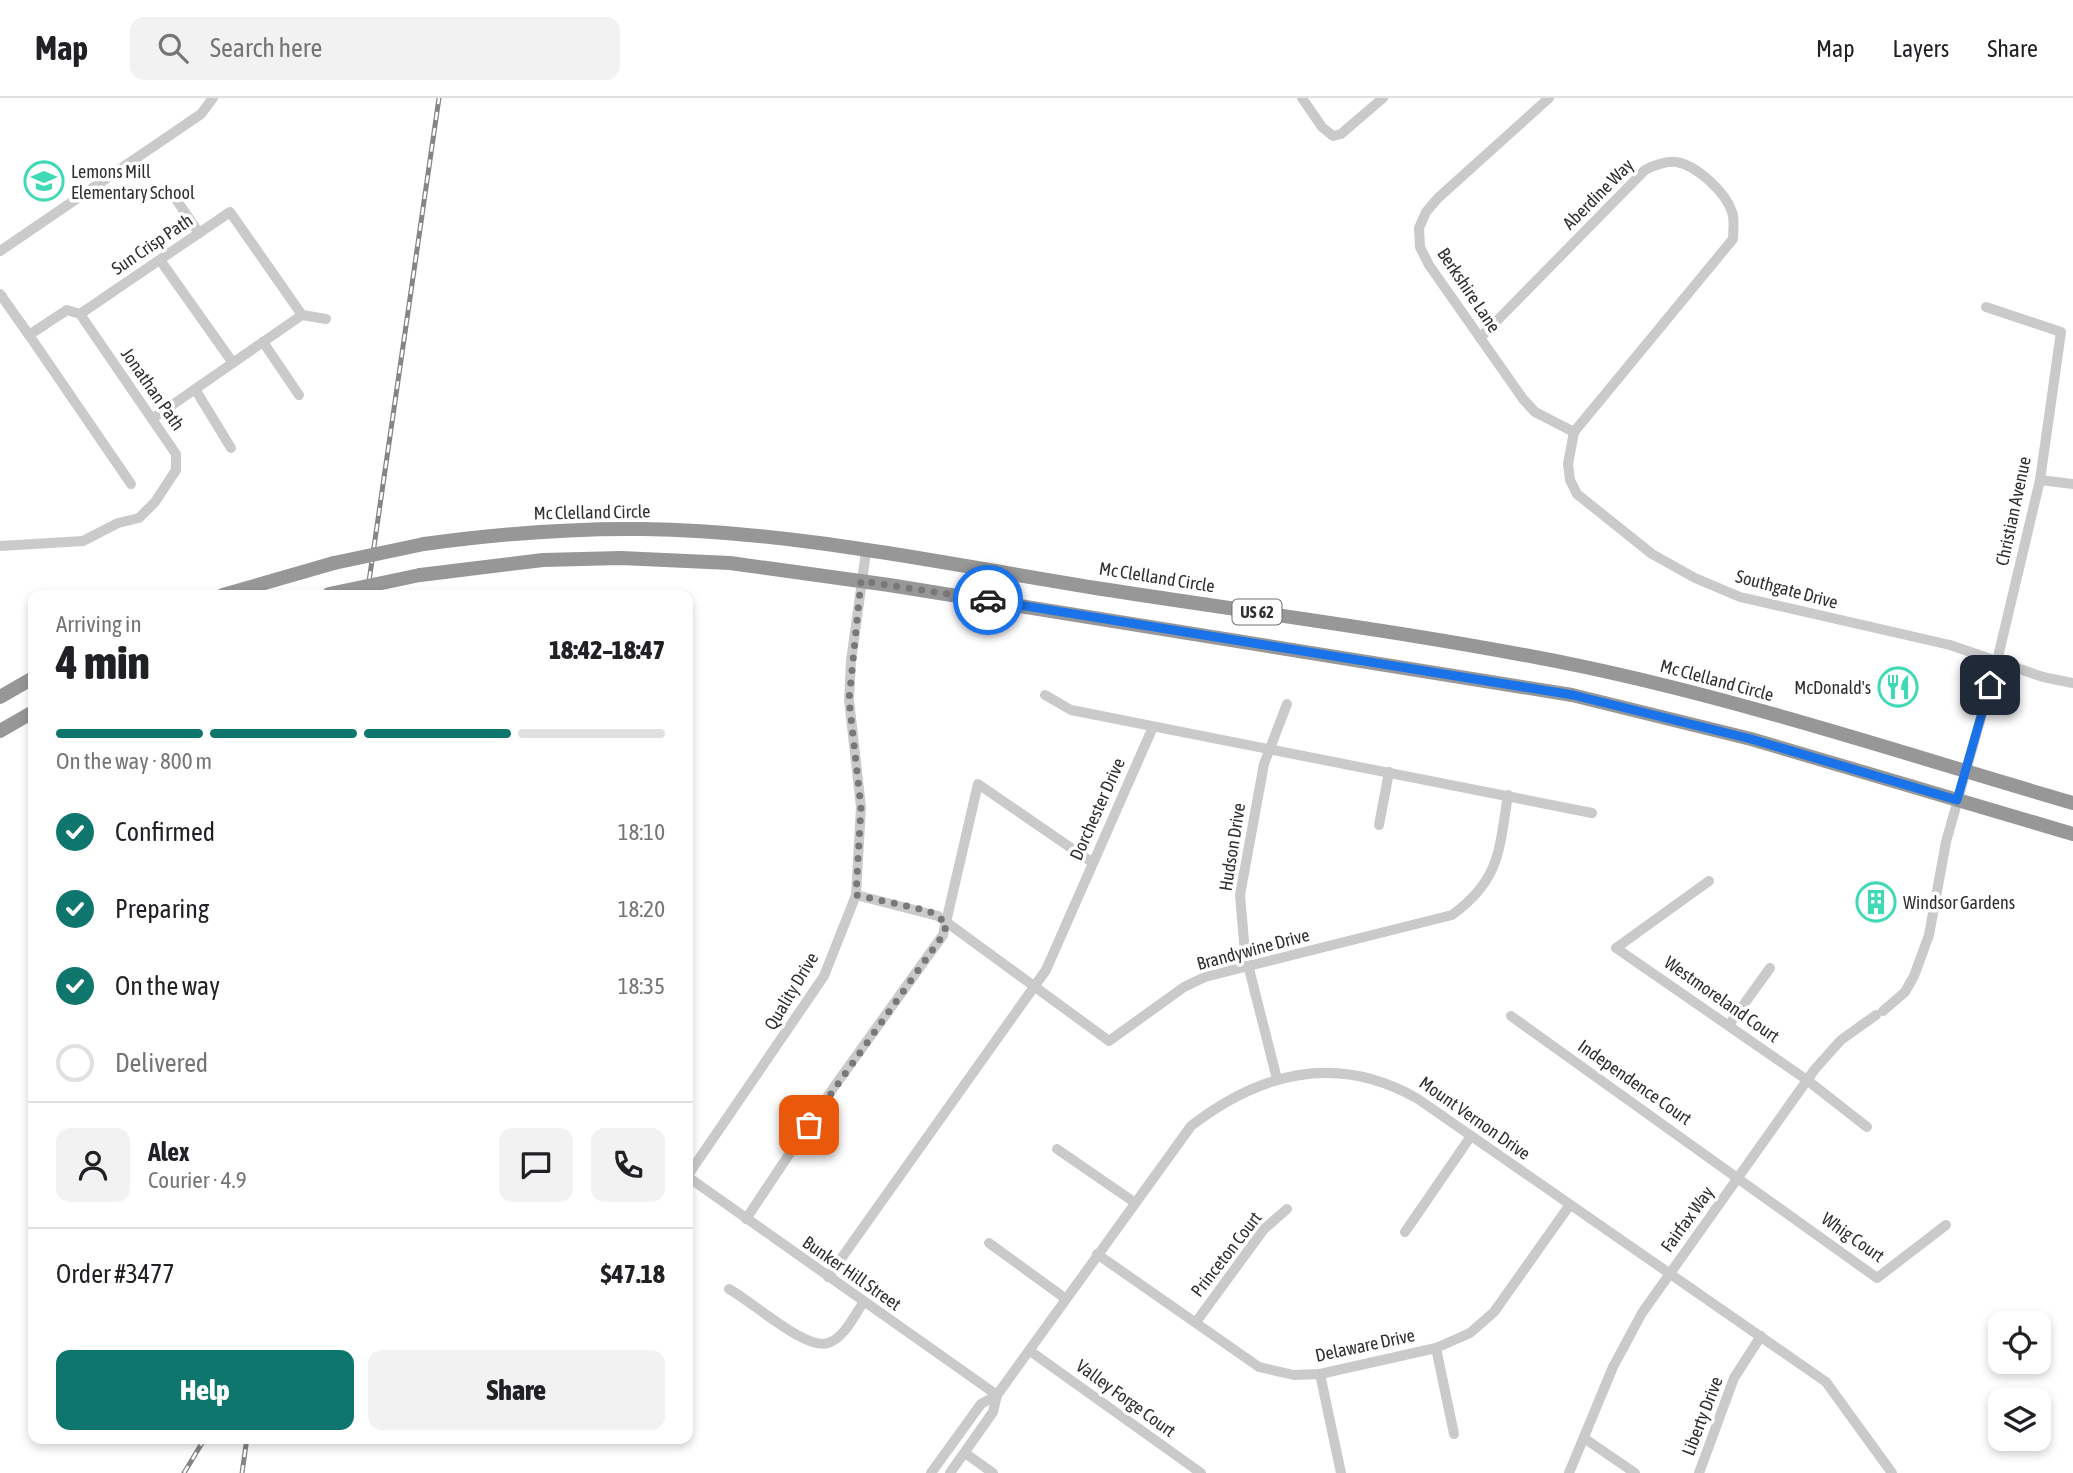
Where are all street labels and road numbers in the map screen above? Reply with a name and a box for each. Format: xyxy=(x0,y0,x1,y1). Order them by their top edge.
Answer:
street label: Aberdine Way xyxy=(1558,154,1638,234)
street label: Sun Crisp Path xyxy=(108,209,196,279)
street label: Berkshire Lane xyxy=(1433,244,1505,336)
street label: Jonathan Path xyxy=(117,344,189,434)
street label: Christian Avenue xyxy=(1991,454,2035,568)
street label: Mc Clelland Circle xyxy=(533,500,651,524)
street label: Mc Clelland Circle xyxy=(1098,558,1216,596)
street label: Southgate Drive xyxy=(1734,565,1840,613)
road number: US 62 xyxy=(1232,600,1282,624)
street label: Mc Clelland Circle xyxy=(1658,655,1776,705)
street label: Dorchester Drive xyxy=(1065,755,1129,863)
street label: Hudson Drive xyxy=(1215,802,1249,892)
street label: Brandywine Drive xyxy=(1194,924,1312,974)
street label: Quality Drive xyxy=(760,949,822,1033)
street label: Westmoreland Court xyxy=(1660,952,1784,1046)
street label: Independence Court xyxy=(1574,1035,1696,1129)
street label: Mount Vernon Drive xyxy=(1415,1072,1535,1164)
street label: Fairfax Way xyxy=(1656,1182,1718,1256)
street label: Princeton Court xyxy=(1186,1207,1266,1301)
street label: Whig Court xyxy=(1818,1208,1888,1266)
street label: Bunker Hill Street xyxy=(799,1231,905,1315)
street label: Delaware Drive xyxy=(1313,1324,1417,1366)
street label: Valley Forge Court xyxy=(1072,1355,1180,1441)
street label: Liberty Drive xyxy=(1677,1374,1727,1458)

